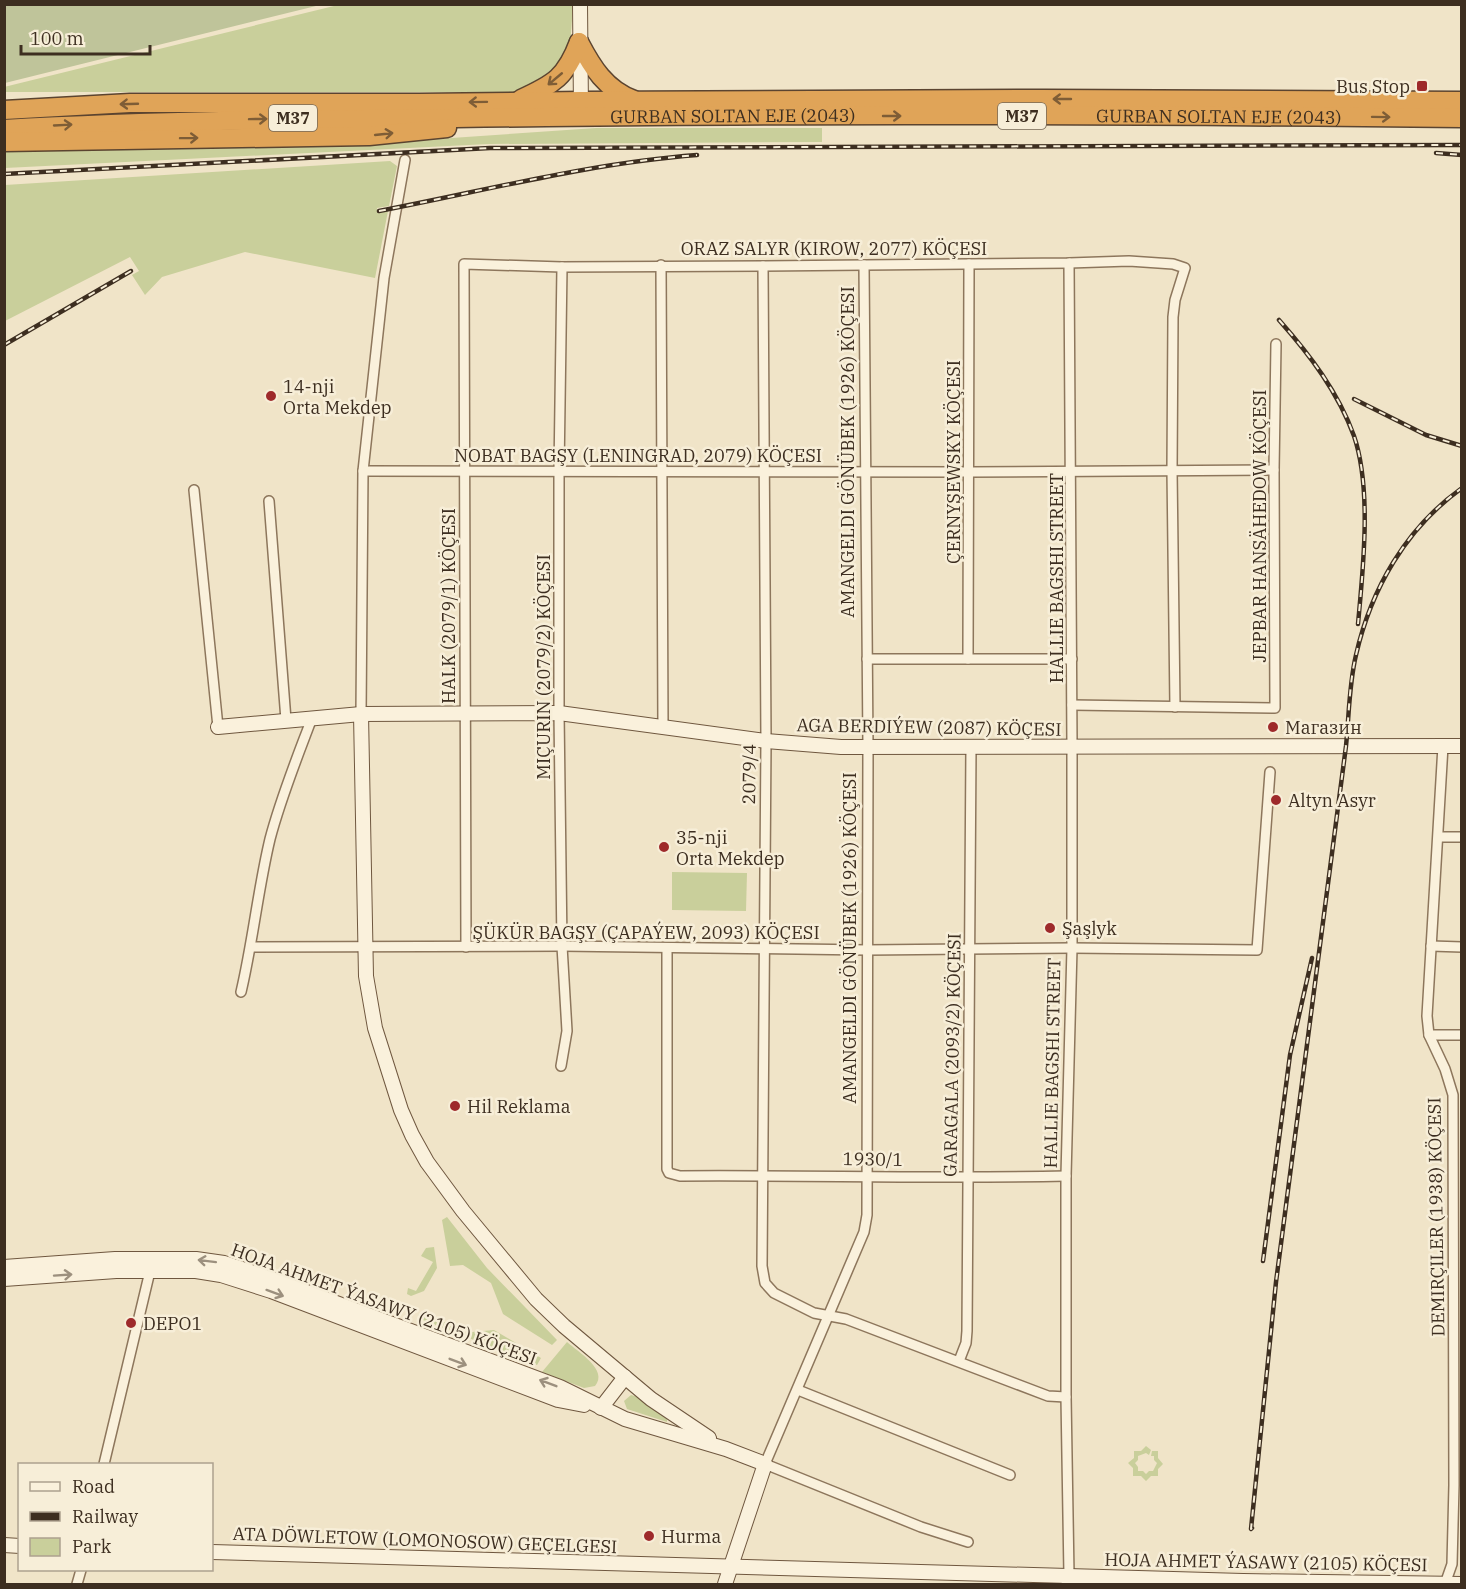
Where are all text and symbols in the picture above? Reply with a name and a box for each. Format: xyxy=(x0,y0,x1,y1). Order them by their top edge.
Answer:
scale bar xyxy=(21,18,150,56)
text: 100 m xyxy=(30,27,84,50)
one-way arrow xyxy=(547,73,563,86)
place label: Bus Stop xyxy=(1336,75,1410,98)
marker: Bus Stop xyxy=(1415,79,1429,93)
one-way arrow xyxy=(1053,93,1073,105)
one-way arrow xyxy=(468,97,488,108)
one-way arrow xyxy=(120,98,140,109)
street label: GURBAN SOLTAN EJE (2043) xyxy=(610,103,856,128)
road number: M37 xyxy=(998,103,1046,129)
street label: GURBAN SOLTAN EJE (2043) xyxy=(1096,104,1342,128)
road number: M37 xyxy=(269,105,317,131)
one-way arrow xyxy=(882,110,902,122)
one-way arrow xyxy=(1371,112,1391,123)
one-way arrow xyxy=(247,113,267,125)
one-way arrow xyxy=(52,120,72,131)
one-way arrow xyxy=(373,128,393,139)
one-way arrow xyxy=(179,133,199,144)
street label: ORAZ SALYR (KIROW, 2077) KÖÇESI xyxy=(681,237,987,260)
street label: AMANGELDI GÖNÜBEK (1926) KÖÇESI xyxy=(836,286,859,618)
street label: ÇERNYŞEWSKY KÖÇESI xyxy=(942,360,965,564)
place label: 14-nji Orta Mekdep xyxy=(283,375,392,419)
marker: 14-nji Orta Mekdep xyxy=(264,389,278,403)
street label: JEPBAR HANSÄHEDOW KÖÇESI xyxy=(1248,390,1271,662)
street label: NOBAT BAGŞY (LENINGRAD, 2079) KÖÇESI xyxy=(454,444,822,467)
street label: HALLIE BAGSHI STREET xyxy=(1045,472,1068,683)
street label: HALK (2079/1) KÖÇESI xyxy=(437,508,460,704)
street label: MIÇURIN (2079/2) KÖÇESI xyxy=(532,554,555,780)
street label: AGA BERDIÝEW (2087) KÖÇESI xyxy=(796,713,1062,741)
place label: Магазин xyxy=(1285,716,1362,739)
marker: Магазин xyxy=(1266,720,1280,734)
street label: 2079/4 xyxy=(737,744,761,804)
street label: AMANGELDI GÖNÜBEK (1926) KÖÇESI xyxy=(838,772,861,1104)
place label: Altyn Asyr xyxy=(1288,789,1376,812)
marker: Altyn Asyr xyxy=(1269,793,1283,807)
place label: 35-nji Orta Mekdep xyxy=(676,826,785,870)
marker: 35-nji Orta Mekdep xyxy=(657,840,671,854)
place label: Şaşlyk xyxy=(1062,917,1117,940)
street label: ŞÜKÜR BAGŞY (ÇAPAÝEW, 2093) KÖÇESI xyxy=(472,921,820,944)
marker: Şaşlyk xyxy=(1043,921,1057,935)
street label: GARAGALA (2093/2) KÖÇESI xyxy=(938,933,966,1177)
street label: HALLIE BAGSHI STREET xyxy=(1039,957,1065,1168)
place label: Hil Reklama xyxy=(467,1095,571,1118)
street label: DEMIRÇILER (1938) KÖÇESI xyxy=(1422,1097,1450,1337)
marker: Hil Reklama xyxy=(448,1099,462,1113)
street label: 1930/1 xyxy=(843,1147,903,1171)
street label: HOJA AHMET ÝASAWY (2105) KÖÇESI xyxy=(228,1238,540,1370)
one-way arrow xyxy=(198,1255,217,1266)
one-way arrow xyxy=(52,1269,72,1280)
one-way arrow xyxy=(266,1288,284,1299)
place label: DEPO1 xyxy=(143,1312,202,1335)
marker: DEPO1 xyxy=(124,1316,138,1330)
one-way arrow xyxy=(448,1357,467,1368)
one-way arrow xyxy=(539,1377,558,1388)
legend xyxy=(18,1463,213,1571)
text: Road xyxy=(72,1475,115,1498)
text: Railway xyxy=(72,1505,138,1528)
street label: ATA DÖWLETOW (LOMONOSOW) GEÇELGESI xyxy=(232,1522,618,1558)
place label: Hurma xyxy=(661,1525,721,1548)
marker: Hurma xyxy=(642,1529,656,1543)
text: Park xyxy=(72,1535,112,1558)
street label: HOJA AHMET ÝASAWY (2105) KÖÇESI xyxy=(1104,1548,1428,1576)

